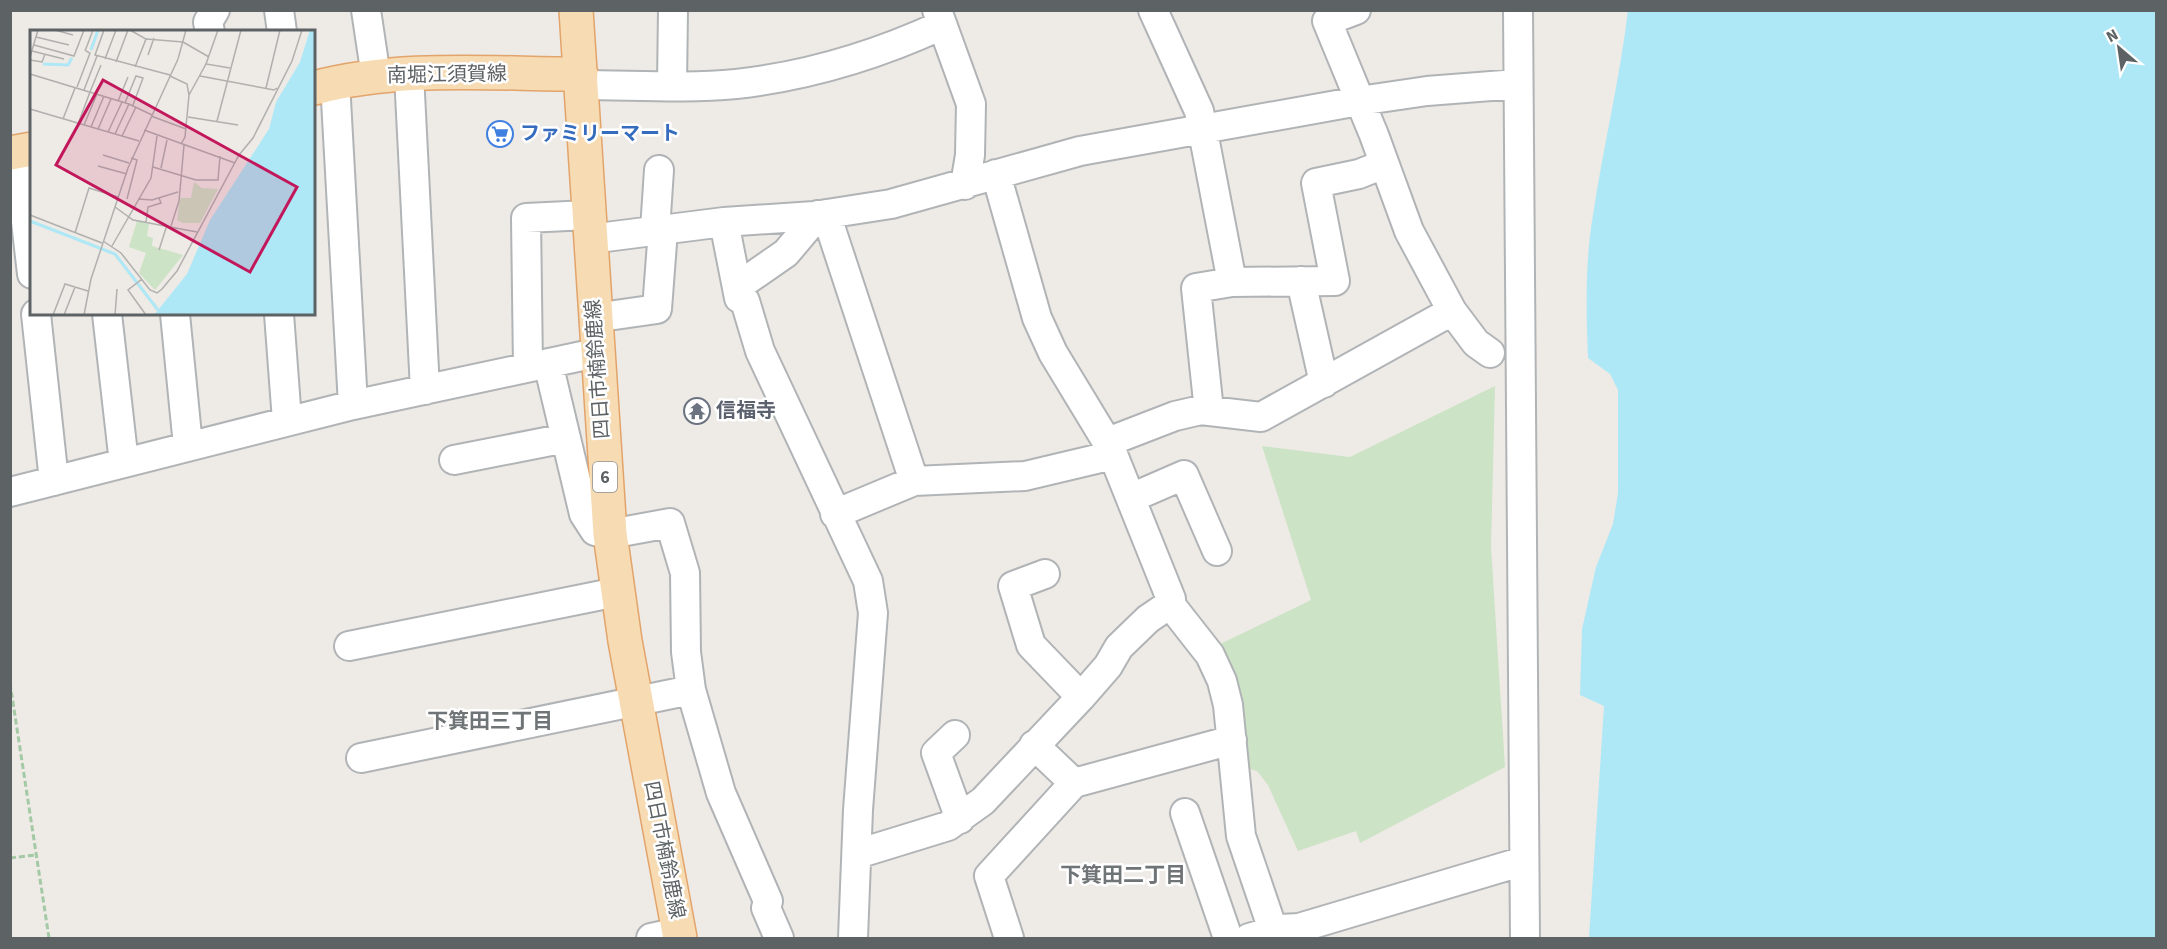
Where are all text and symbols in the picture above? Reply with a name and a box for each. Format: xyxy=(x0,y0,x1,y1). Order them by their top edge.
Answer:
north arrow xyxy=(2089,18,2149,78)
text: N xyxy=(2102,24,2122,48)
inset map xyxy=(30,30,315,315)
street label: 南堀江須賀線 xyxy=(387,60,507,90)
supermarket icon: ファミリーマート xyxy=(485,119,515,149)
place label: ファミリーマート xyxy=(520,120,680,148)
street label: 四日市楠鈴鹿線 xyxy=(579,298,617,440)
temple icon: 信福寺 xyxy=(682,396,712,426)
place label: 信福寺 xyxy=(716,397,776,425)
road number: 6 xyxy=(593,462,617,492)
district label: 下箕田三丁目 xyxy=(427,706,553,736)
street label: 四日市楠鈴鹿線 xyxy=(637,779,691,921)
district label: 下箕田二丁目 xyxy=(1060,860,1186,890)

